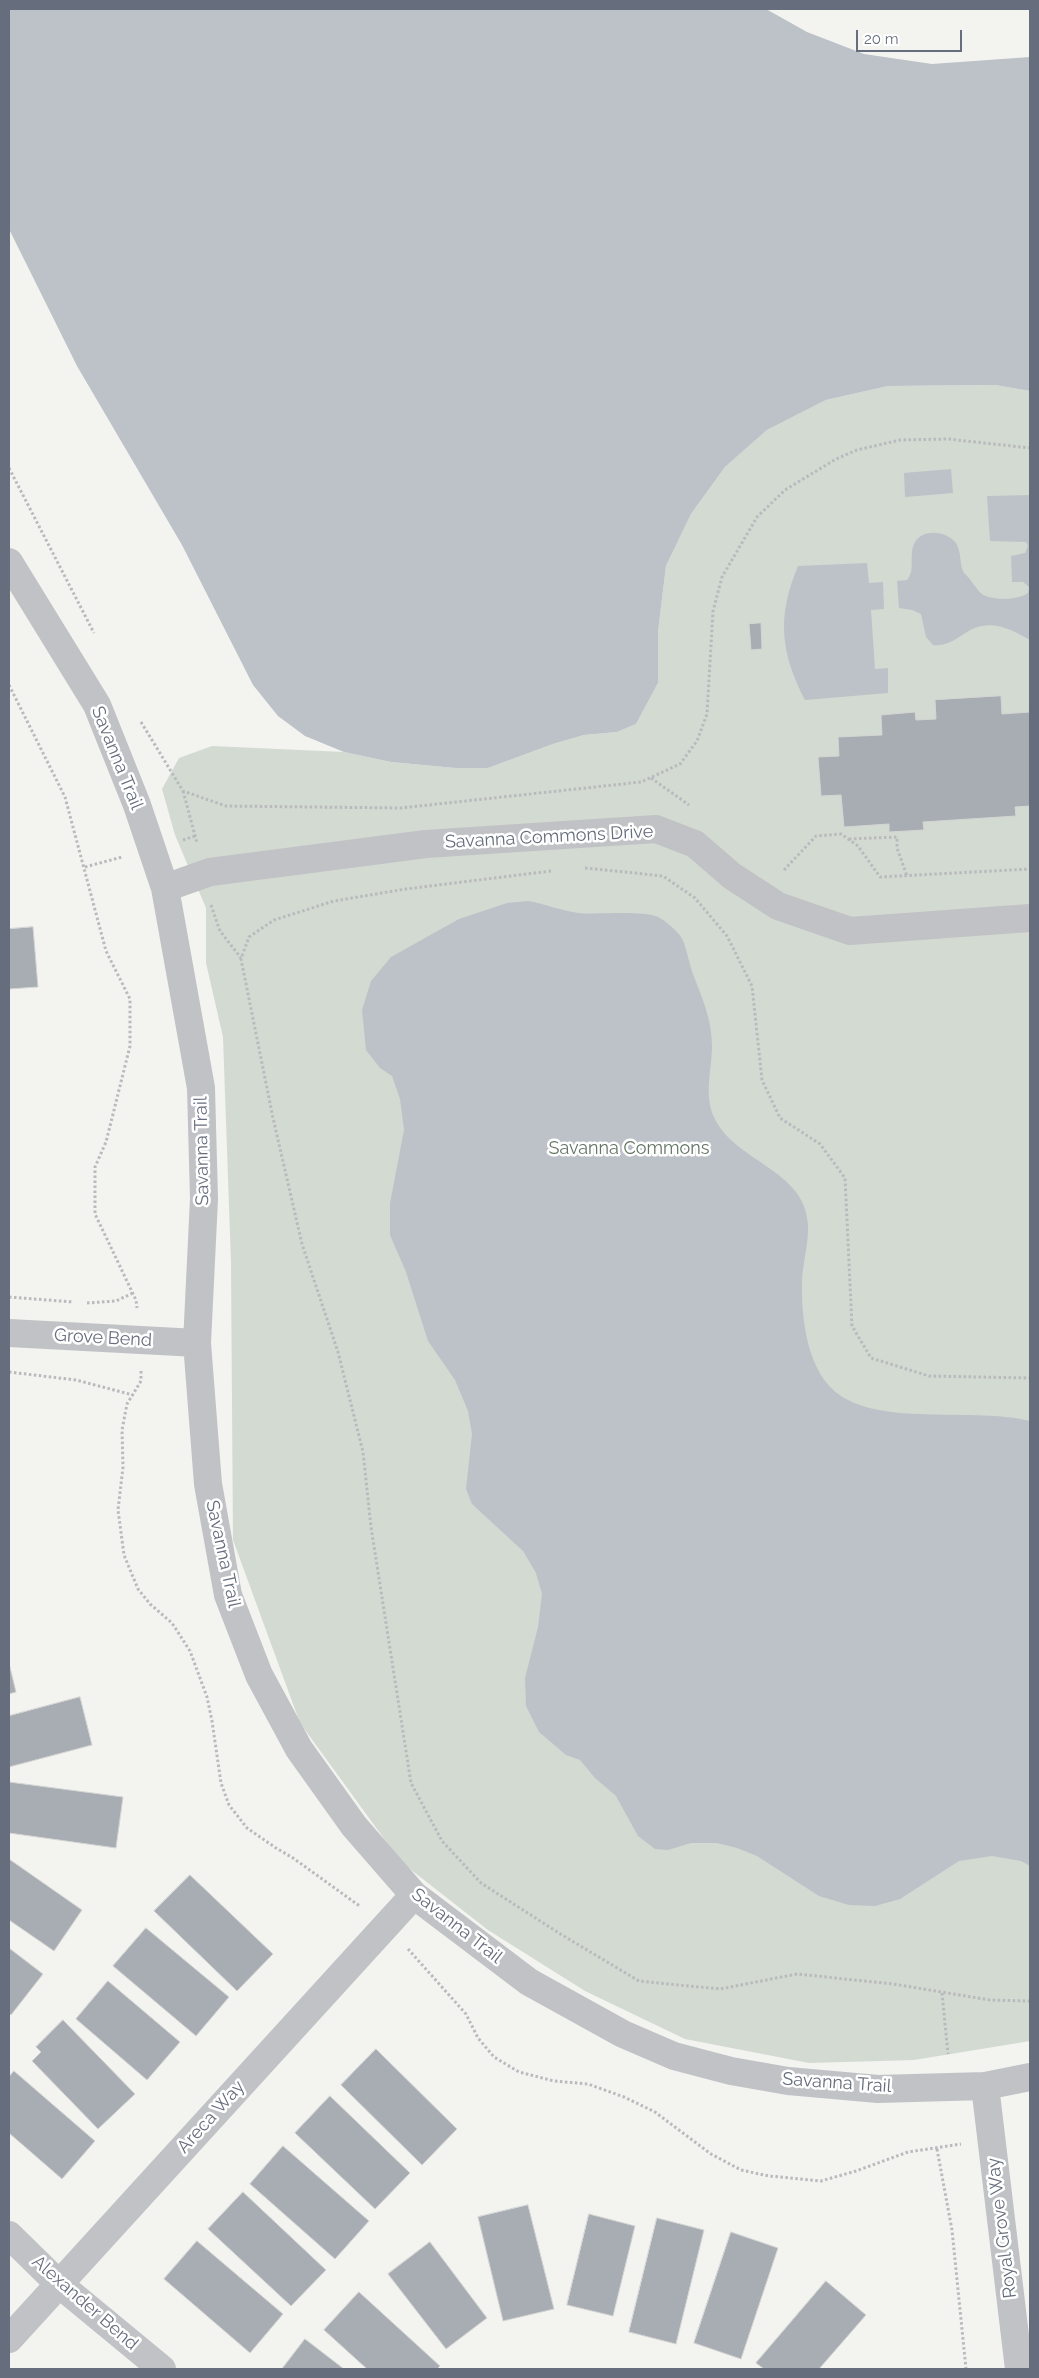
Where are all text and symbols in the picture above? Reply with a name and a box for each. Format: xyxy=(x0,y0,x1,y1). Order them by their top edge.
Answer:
scale bar xyxy=(859,20,965,52)
text: 20 m xyxy=(864,30,899,48)
street label: Savanna Trail xyxy=(87,703,147,813)
street label: Savanna Commons Drive xyxy=(444,821,654,853)
street label: Savanna Trail xyxy=(190,1096,214,1206)
park label: Savanna Commons xyxy=(548,1138,710,1160)
street label: Grove Bend xyxy=(54,1325,152,1351)
street label: Savanna Trail xyxy=(201,1498,245,1610)
street label: Savanna Trail xyxy=(407,1884,507,1968)
street label: Savanna Trail xyxy=(782,2068,892,2098)
street label: Areca Way xyxy=(173,2076,249,2158)
street label: Royal Grove Way xyxy=(983,2156,1021,2300)
street label: Alexander Bend xyxy=(28,2251,142,2355)

